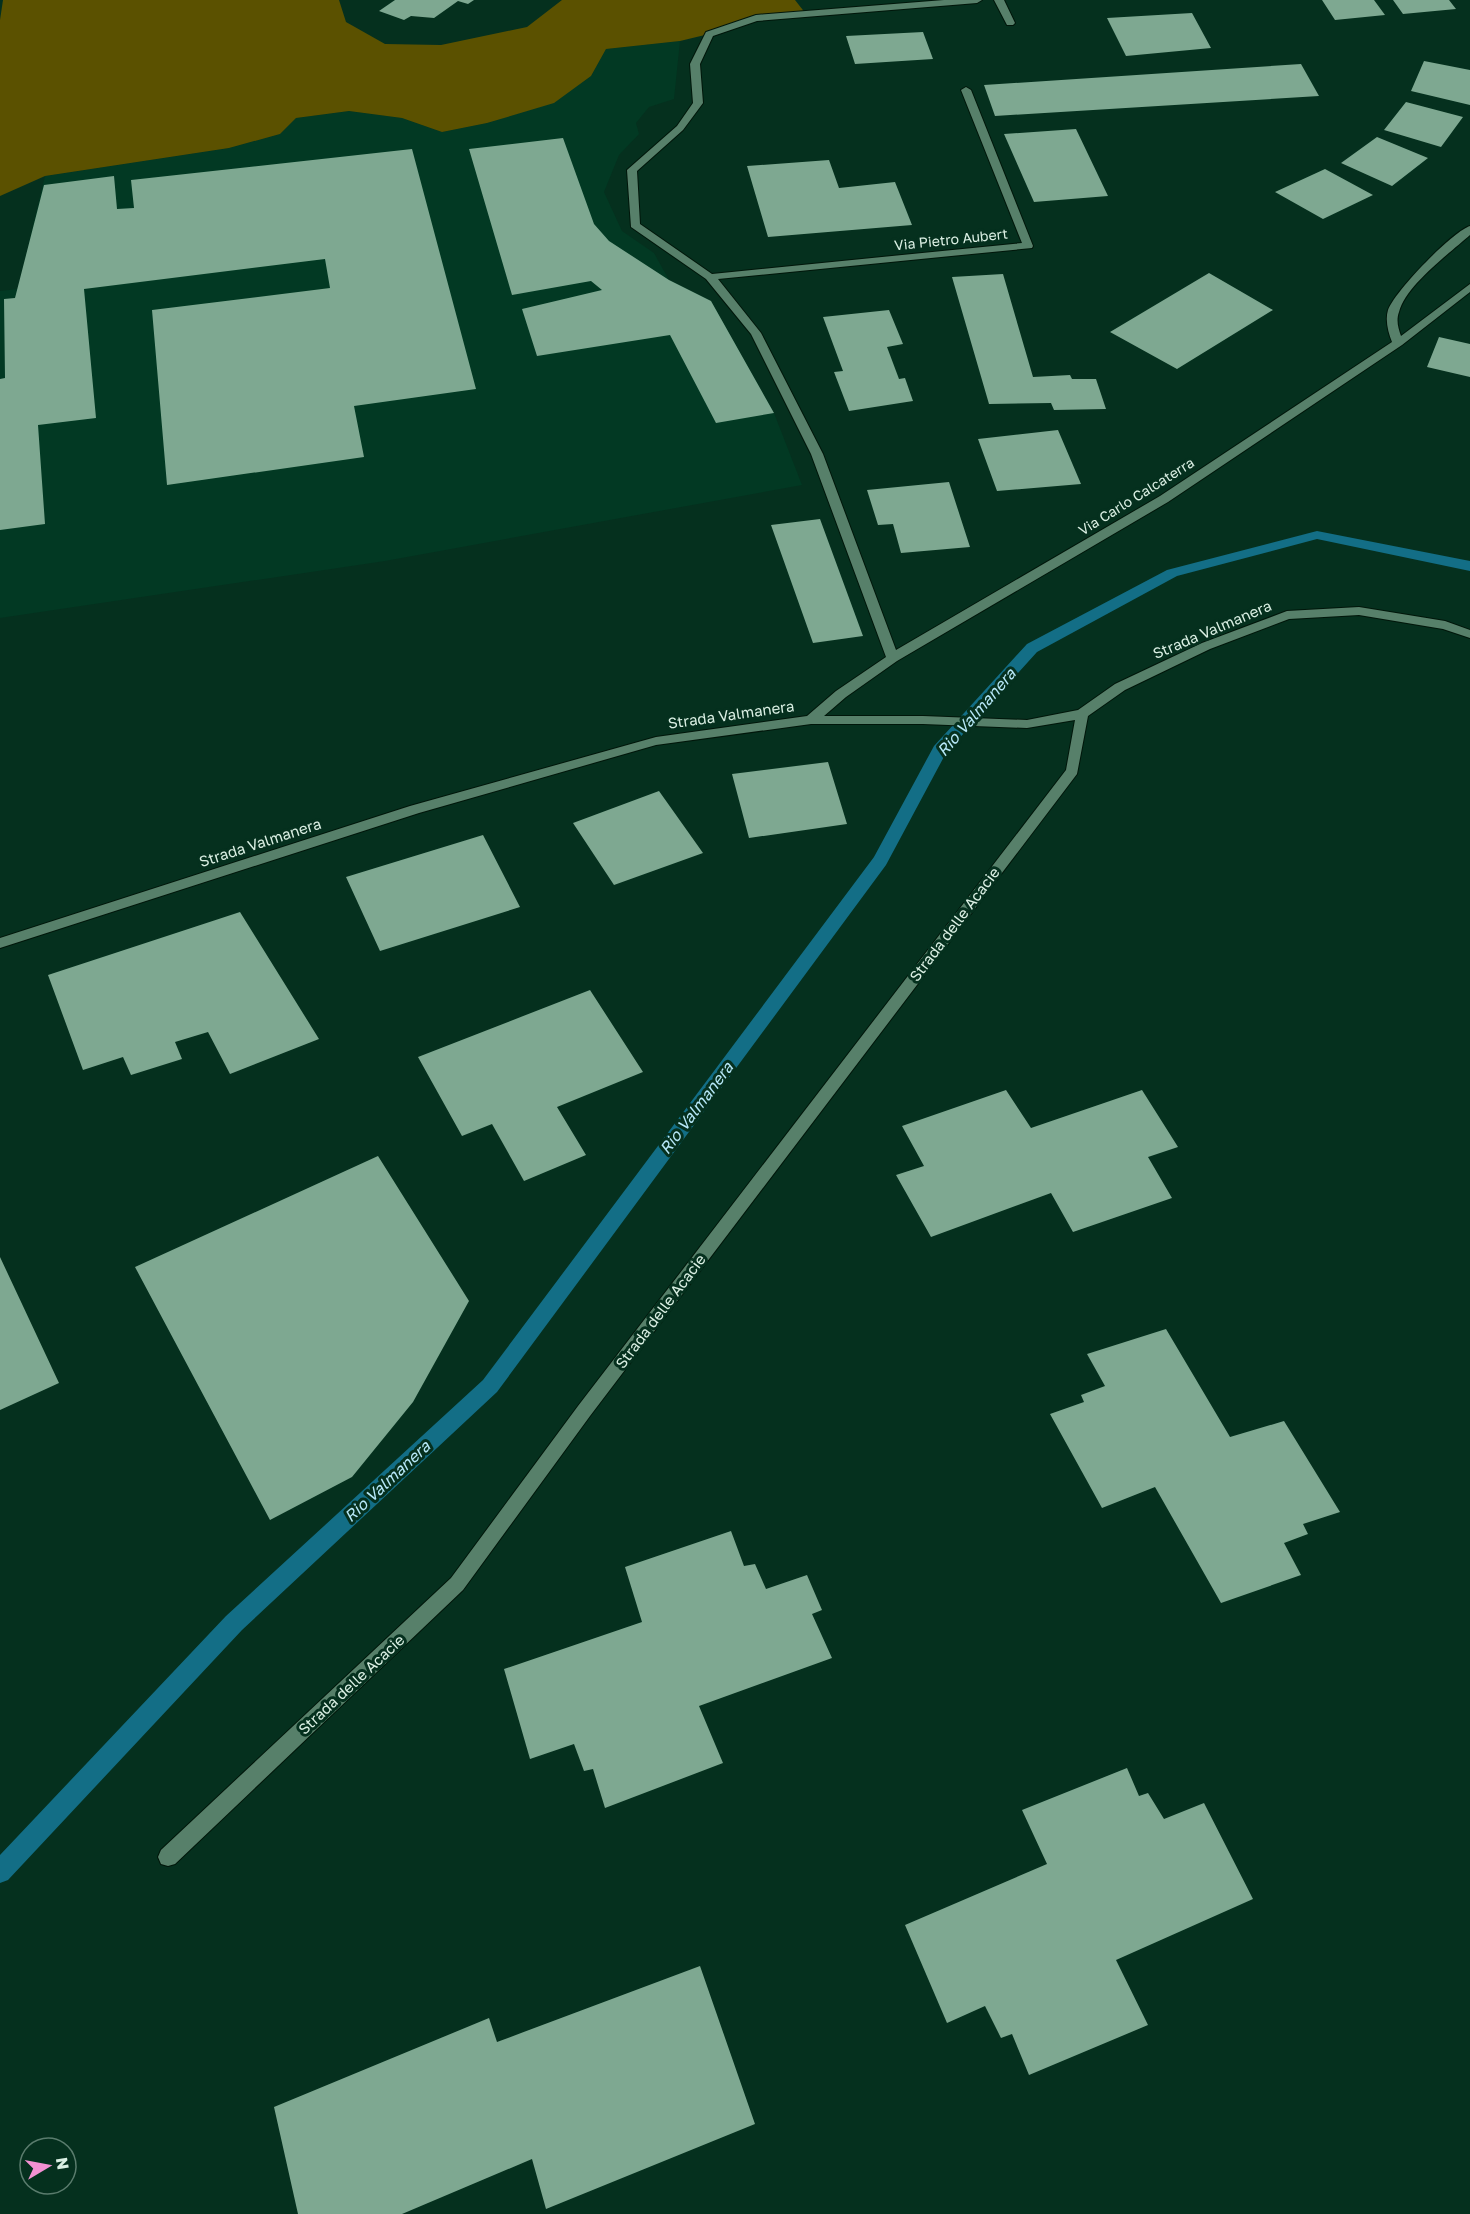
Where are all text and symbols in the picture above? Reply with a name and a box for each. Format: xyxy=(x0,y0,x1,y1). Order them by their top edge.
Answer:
street label: Via Pietro Aubert xyxy=(893,225,1009,253)
street label: Via Carlo Calcaterra xyxy=(1075,453,1197,539)
street label: Strada Valmanera xyxy=(1150,596,1274,662)
water label: Rio Valmanera xyxy=(932,663,1020,760)
street label: Strada Valmanera xyxy=(667,696,795,732)
street label: Strada Valmanera xyxy=(197,814,323,870)
street label: Strada delle Acacie xyxy=(905,863,1003,985)
water label: Rio Valmanera xyxy=(655,1057,738,1158)
street label: Strada delle Acacie xyxy=(611,1250,709,1372)
water label: Rio Valmanera xyxy=(340,1435,435,1526)
street label: Strada delle Acacie xyxy=(294,1630,408,1738)
north arrow xyxy=(18,2136,78,2196)
text: N xyxy=(52,2156,74,2171)

